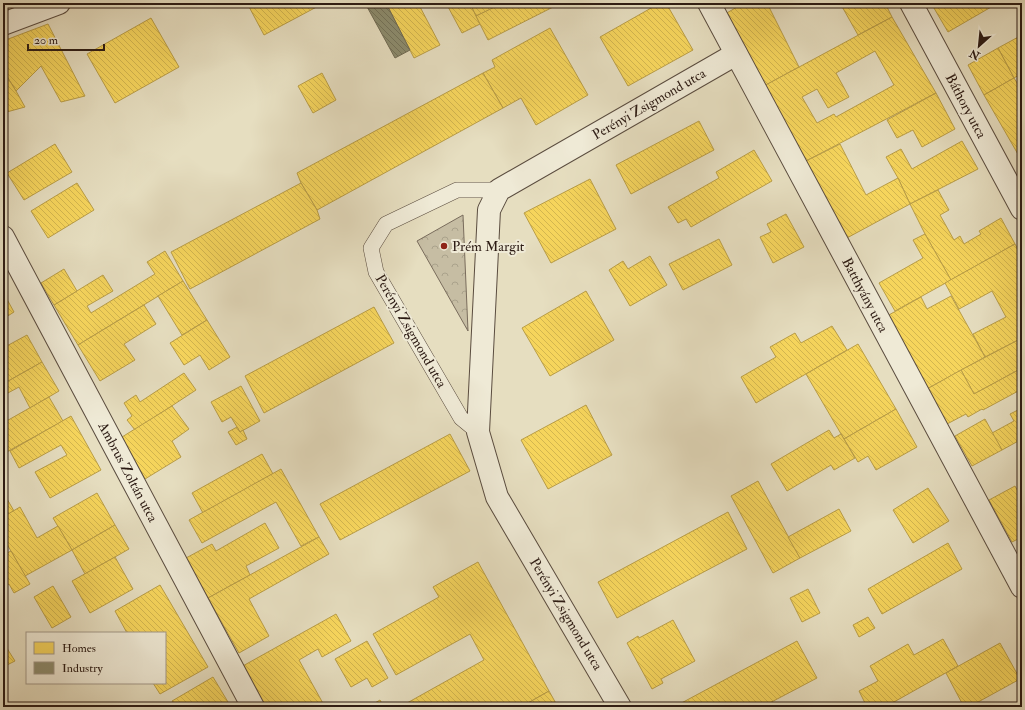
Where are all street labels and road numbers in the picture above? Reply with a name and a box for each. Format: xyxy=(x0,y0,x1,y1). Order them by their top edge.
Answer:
street label: Perényi Zsigmond utca xyxy=(589,64,709,144)
street label: Báthory utca xyxy=(941,71,990,142)
street label: Batthyány utca xyxy=(837,255,892,336)
street label: Perényi Zsigmond utca xyxy=(371,271,451,391)
street label: Ambrus Zoltán utca xyxy=(94,418,162,525)
street label: Perényi Zsigmond utca xyxy=(525,555,606,674)

